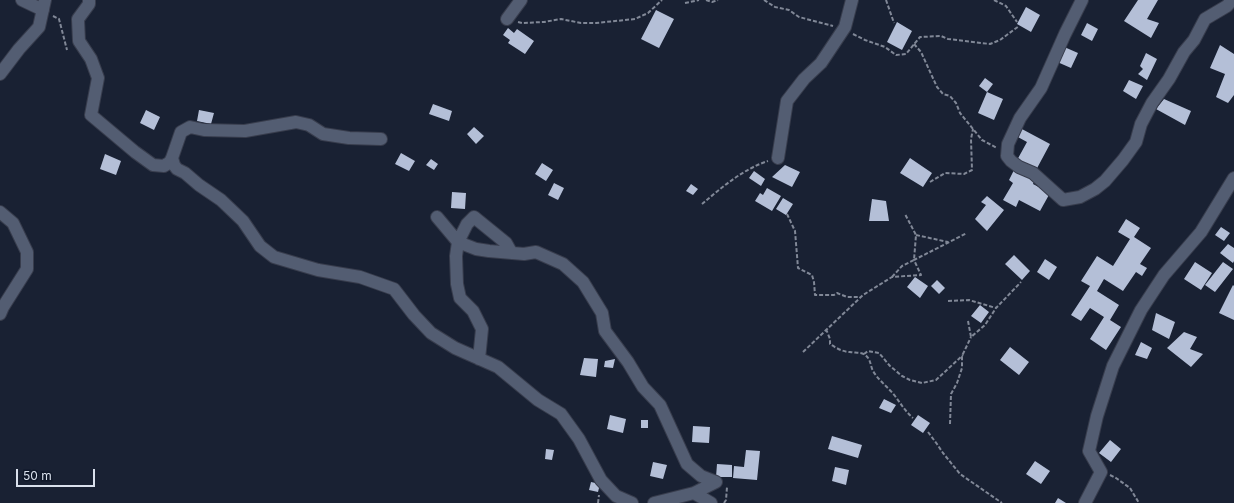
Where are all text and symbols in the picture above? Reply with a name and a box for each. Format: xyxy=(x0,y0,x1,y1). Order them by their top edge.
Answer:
scale bar xyxy=(18,461,97,487)
text: 50 m xyxy=(23,468,52,483)

